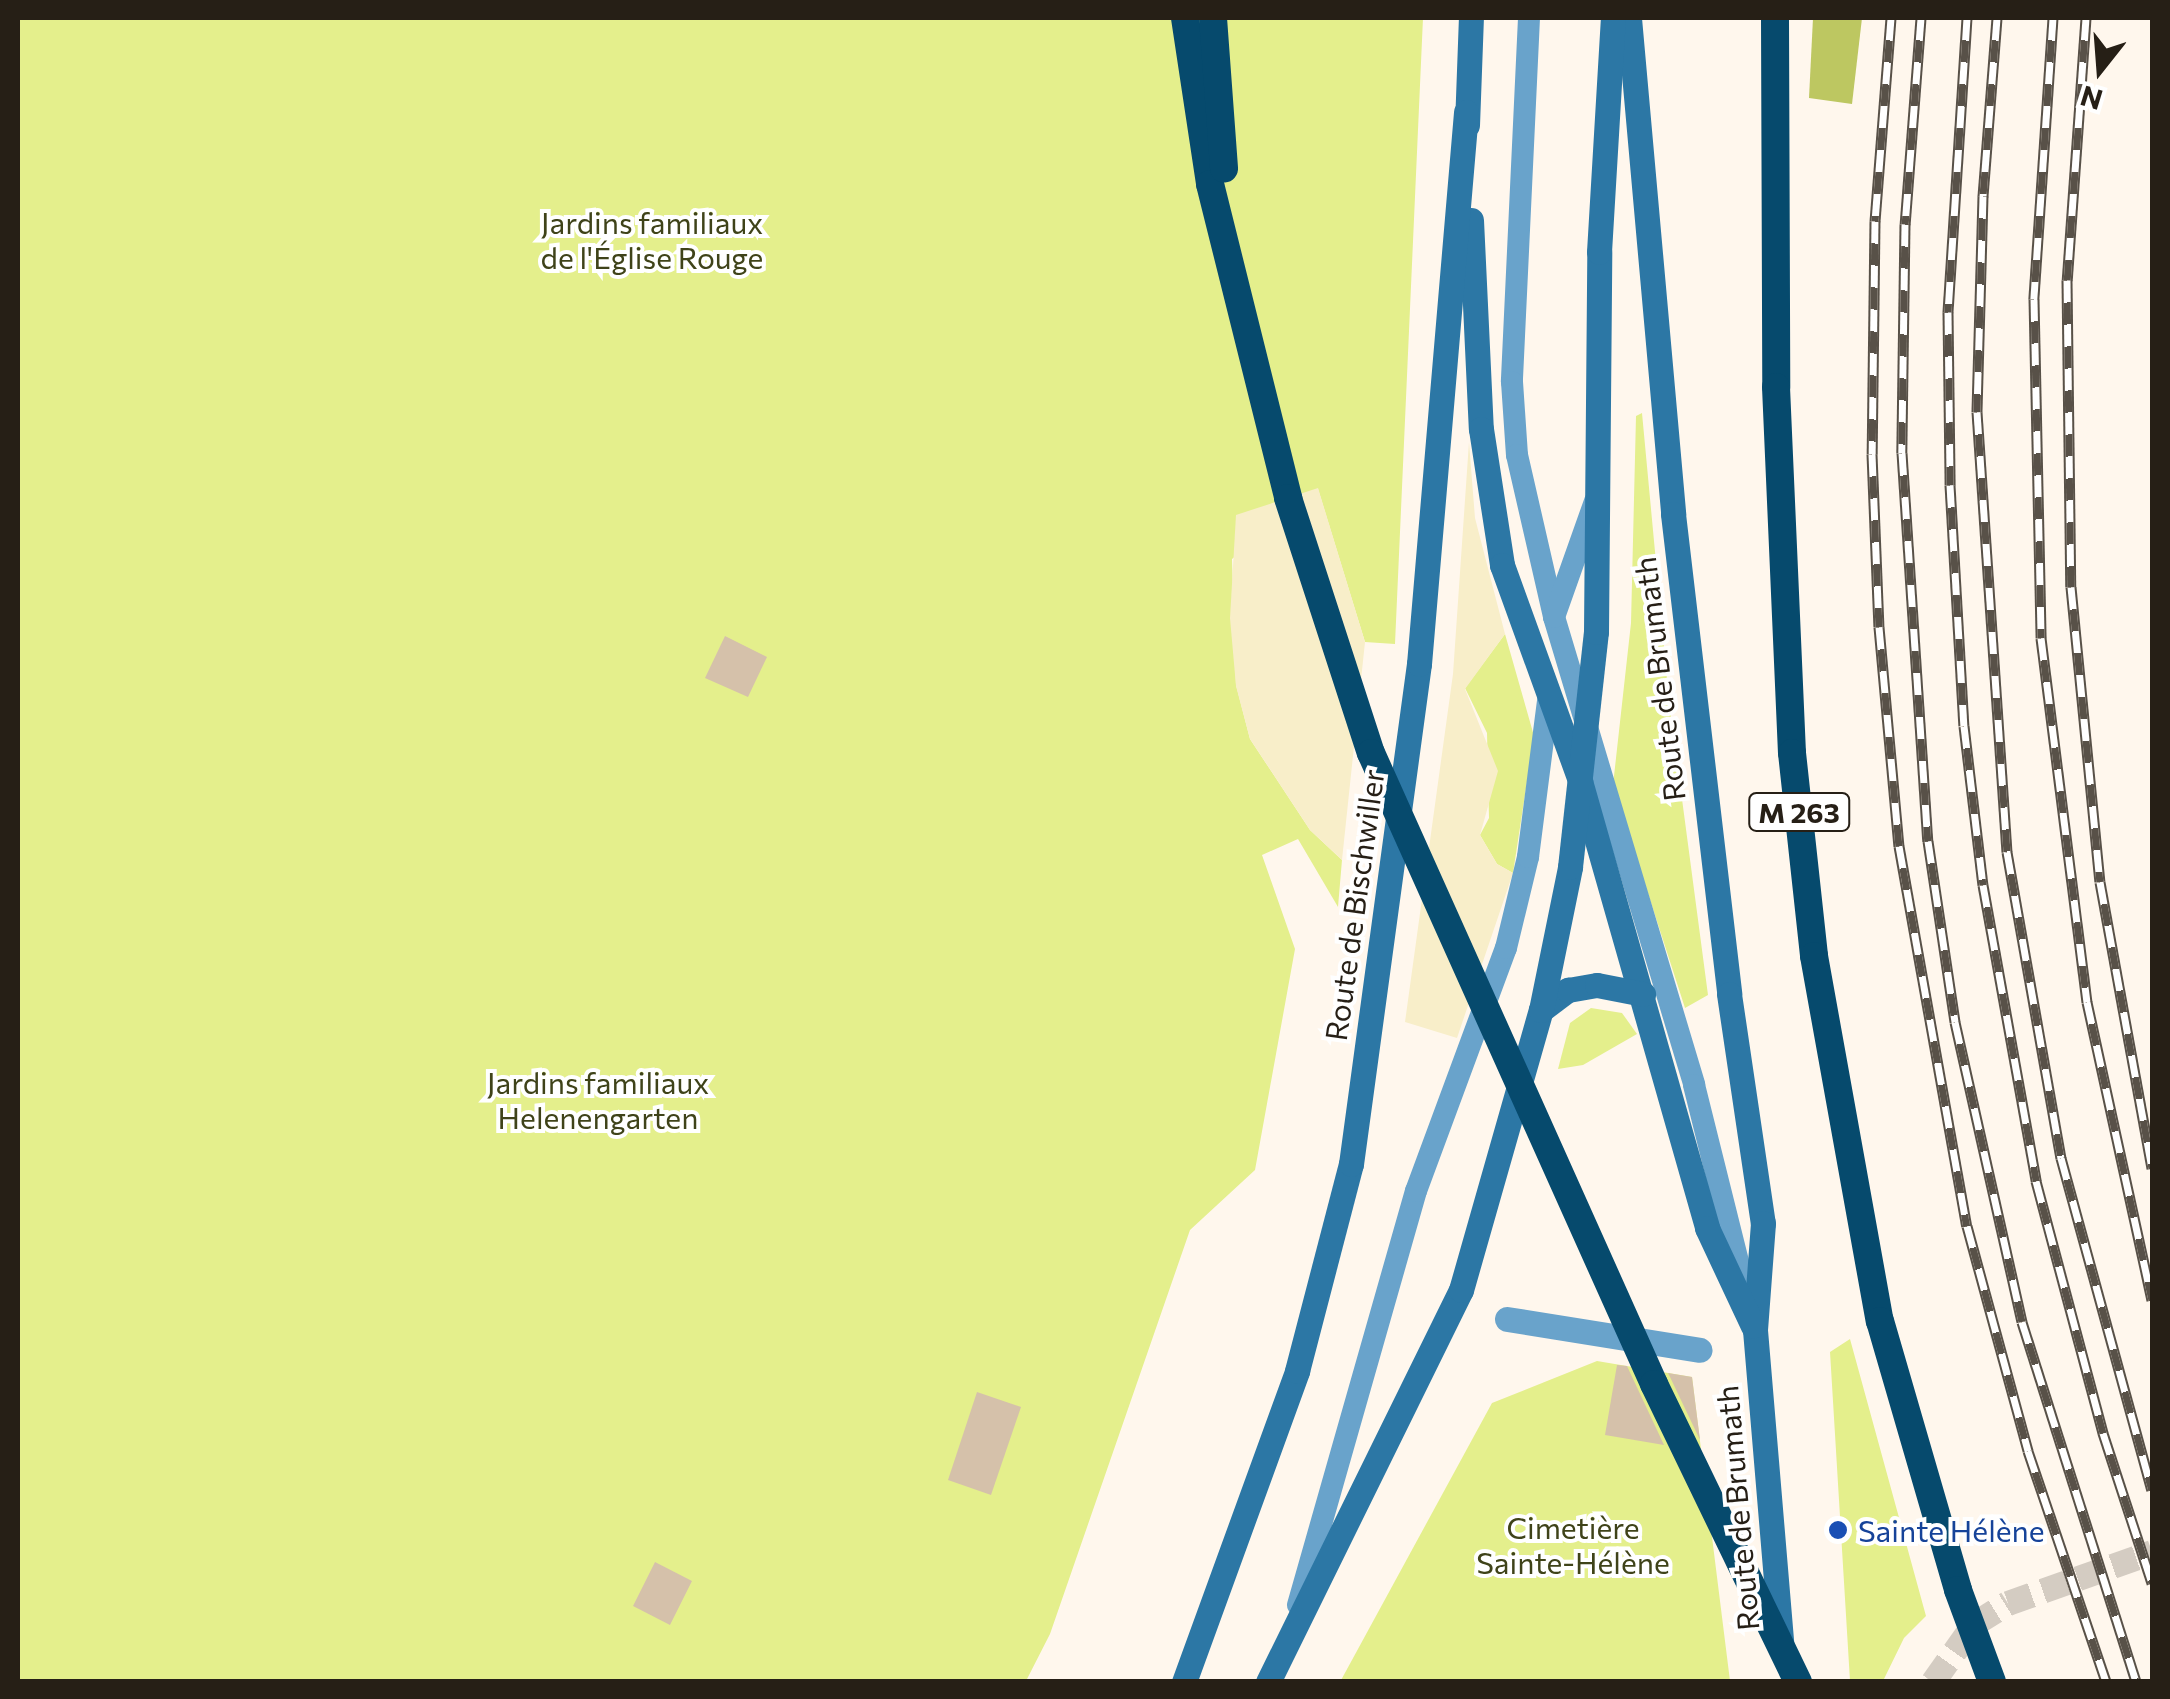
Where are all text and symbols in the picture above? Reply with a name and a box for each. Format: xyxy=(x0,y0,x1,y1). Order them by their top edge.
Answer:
north arrow xyxy=(2050,20,2150,120)
text: N xyxy=(2076,79,2106,118)
park label: Jardins familiaux de l'Église Rouge xyxy=(541,204,763,274)
street label: Route de Brumath xyxy=(1626,555,1692,803)
street label: Route de Bischwiller xyxy=(1317,767,1391,1043)
road number: M 263 xyxy=(1746,789,1852,835)
park label: Jardins familiaux Helenengarten xyxy=(487,1064,709,1134)
street label: Route de Brumath xyxy=(1708,1384,1766,1632)
park label: Cimetière Sainte-Hélène xyxy=(1476,1509,1670,1580)
place label: Sainte Hélène xyxy=(1858,1512,2045,1548)
marker: Sainte Hélène xyxy=(1827,1519,1849,1541)

